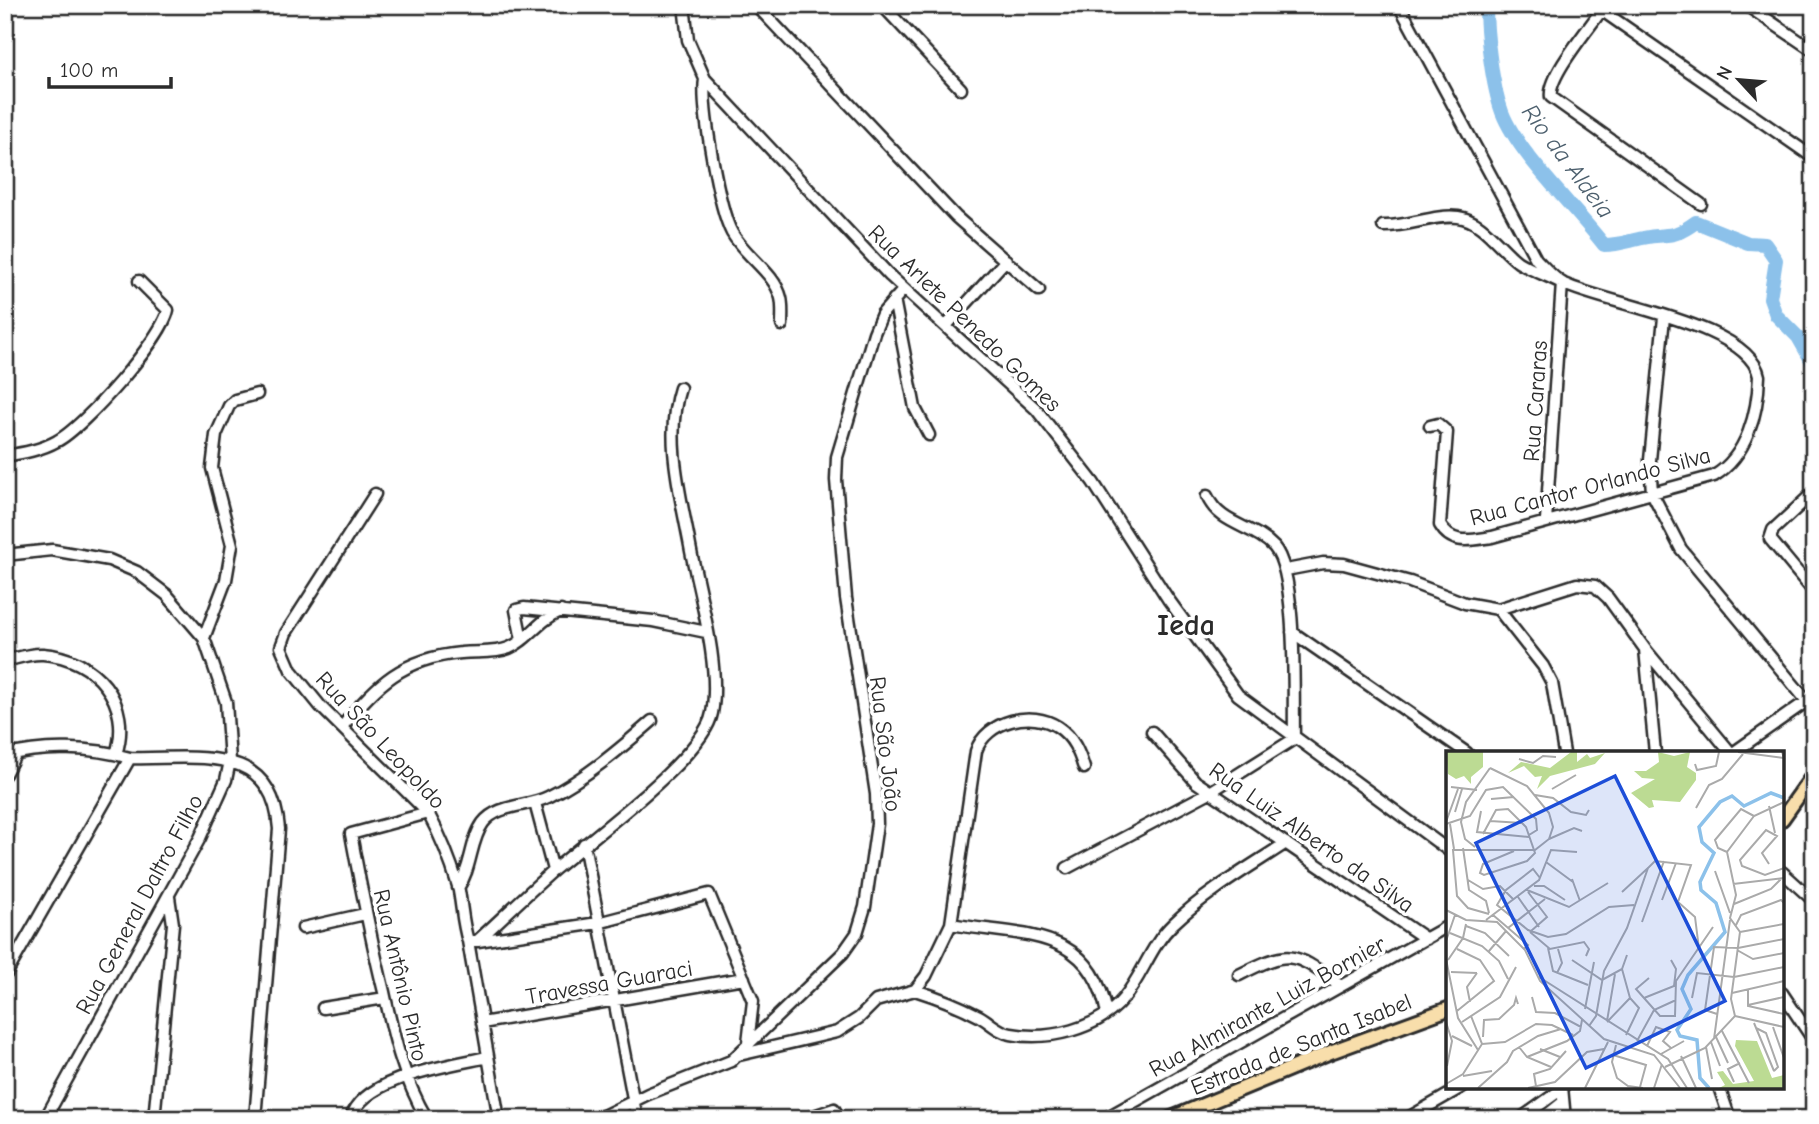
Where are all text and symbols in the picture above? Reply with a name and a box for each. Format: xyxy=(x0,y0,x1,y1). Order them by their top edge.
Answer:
scale bar xyxy=(49,46,172,90)
north arrow xyxy=(1703,46,1773,116)
text: 100 m xyxy=(60,58,118,82)
text: N xyxy=(1712,63,1737,83)
water label: Rio da Aldeia xyxy=(1516,99,1620,223)
street label: Rua Arlete Penedo Gomes xyxy=(863,219,1067,418)
street label: Rua Cararas xyxy=(1518,339,1553,463)
street label: Rua Cantor Orlando Silva xyxy=(1467,441,1713,532)
district label: Ieda xyxy=(1157,608,1215,643)
street label: Rua São Leopoldo xyxy=(310,666,451,815)
street label: Rua São João xyxy=(864,675,907,813)
inset map xyxy=(1446,751,1784,1089)
street label: Rua Luiz Alberto da Silva xyxy=(1204,756,1419,918)
street label: Rua General Daltro Filho xyxy=(70,790,209,1019)
street label: Rua Antônio Pinto xyxy=(368,886,433,1064)
street label: Rua Almirante Luiz Bornier xyxy=(1144,930,1391,1083)
street label: Travessa Guaraci xyxy=(524,955,695,1010)
street label: Estrada de Santa Isabel xyxy=(1187,988,1416,1101)

